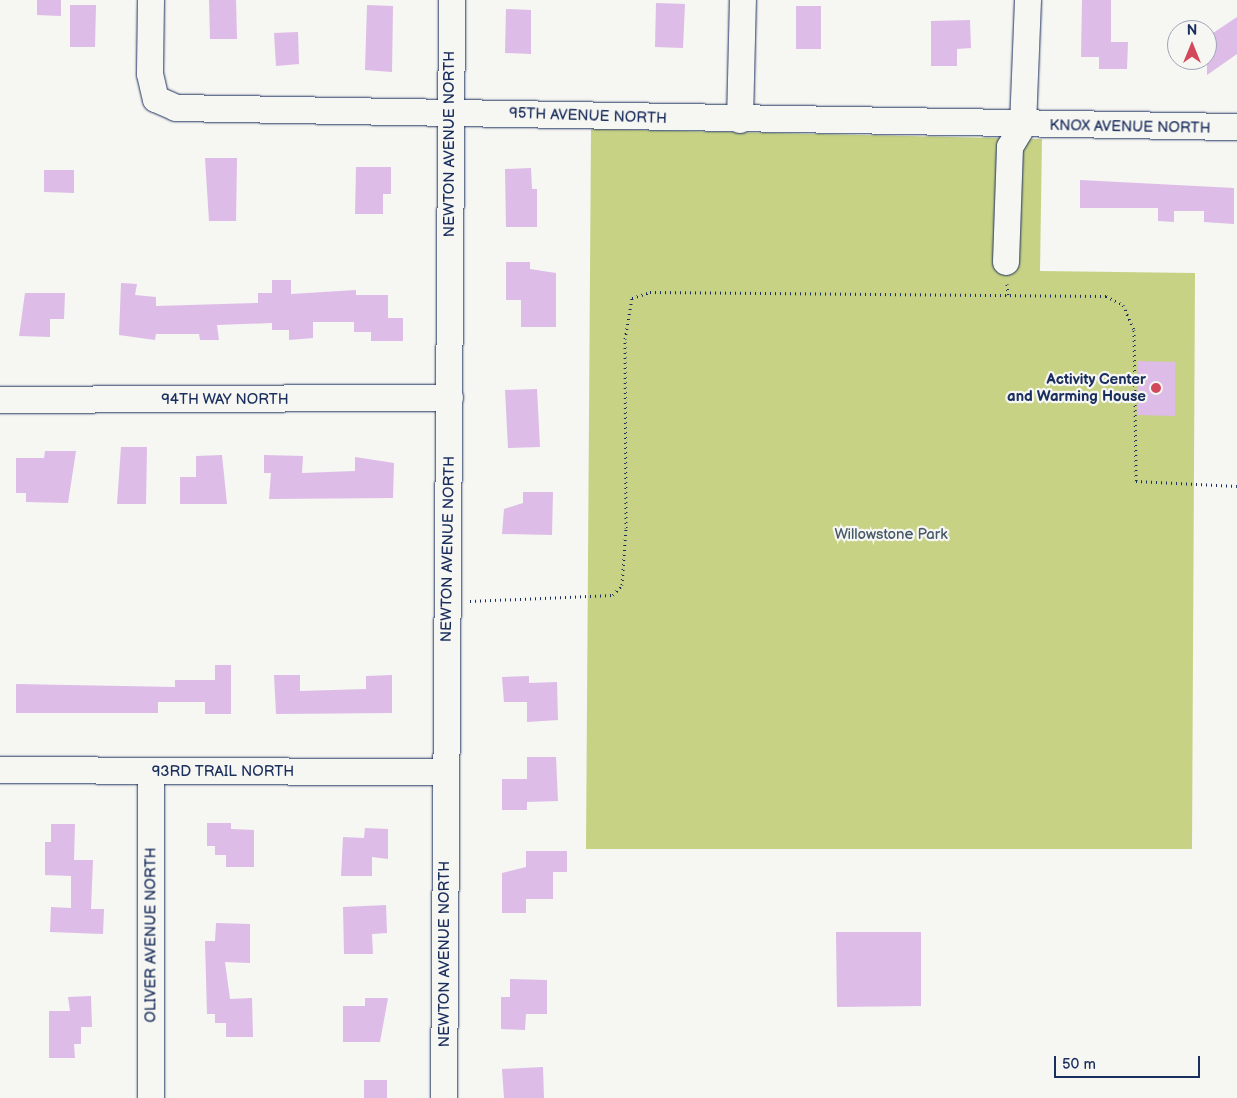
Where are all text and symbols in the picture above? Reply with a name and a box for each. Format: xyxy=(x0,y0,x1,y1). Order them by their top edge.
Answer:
north arrow xyxy=(1167,20,1217,70)
text: N xyxy=(1187,22,1197,39)
street label: NEWTON AVENUE NORTH xyxy=(441,51,459,237)
street label: 95TH AVENUE NORTH xyxy=(509,104,667,128)
street label: KNOX AVENUE NORTH xyxy=(1049,117,1211,137)
place label: Activity Center and Warming House xyxy=(1007,370,1146,405)
marker: Activity Center and Warming House xyxy=(1150,382,1162,394)
street label: 94TH WAY NORTH xyxy=(161,391,289,409)
street label: NEWTON AVENUE NORTH xyxy=(437,456,459,642)
park label: Willowstone Park xyxy=(834,526,948,544)
street label: 93RD TRAIL NORTH xyxy=(151,763,295,781)
street label: OLIVER AVENUE NORTH xyxy=(142,847,160,1023)
street label: NEWTON AVENUE NORTH xyxy=(436,861,454,1047)
scale bar xyxy=(1057,1046,1203,1078)
text: 50 m xyxy=(1062,1055,1096,1074)

